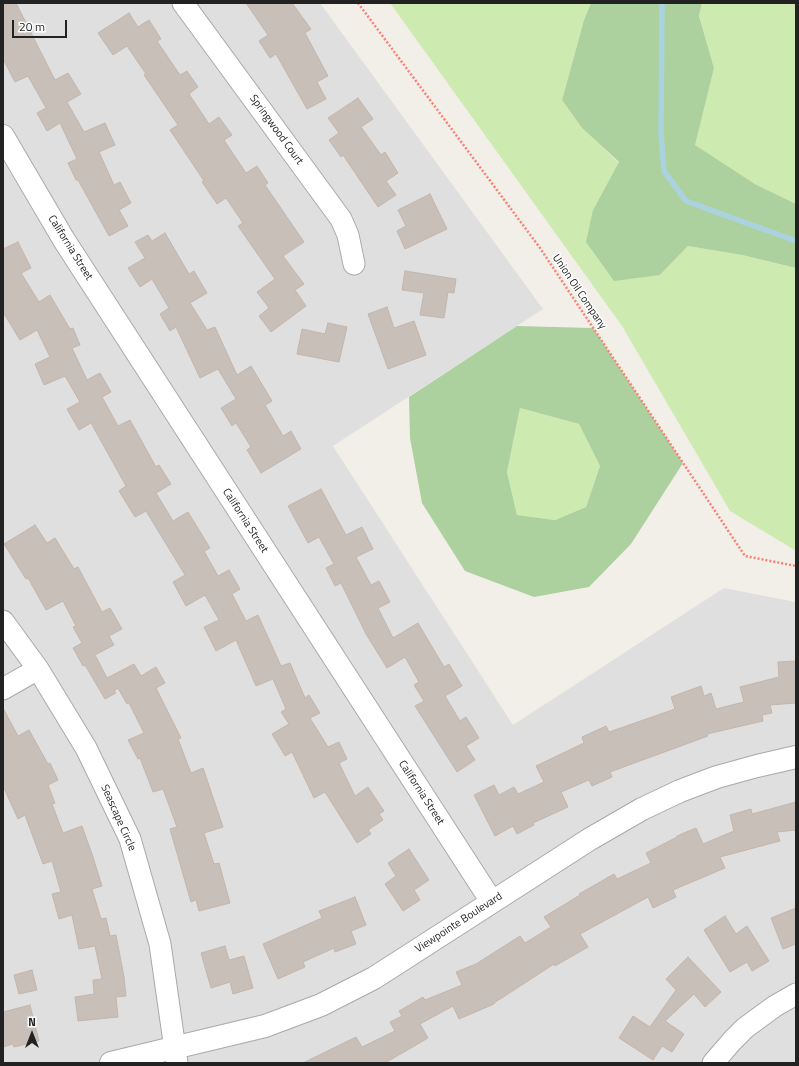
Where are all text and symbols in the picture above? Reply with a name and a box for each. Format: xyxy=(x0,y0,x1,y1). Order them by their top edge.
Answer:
scale bar xyxy=(14,12,69,38)
text: 20 m xyxy=(19,17,45,36)
street label: Springwood Court xyxy=(246,93,306,167)
street label: California Street xyxy=(45,213,95,283)
street label: Union Oil Company xyxy=(549,252,609,332)
street label: California Street xyxy=(219,486,271,556)
street label: California Street xyxy=(395,758,447,828)
street label: Seascape Circle xyxy=(97,783,139,853)
street label: Viewpointe Boulevard xyxy=(413,890,505,956)
north arrow xyxy=(12,1014,52,1054)
text: N xyxy=(28,1014,36,1030)

